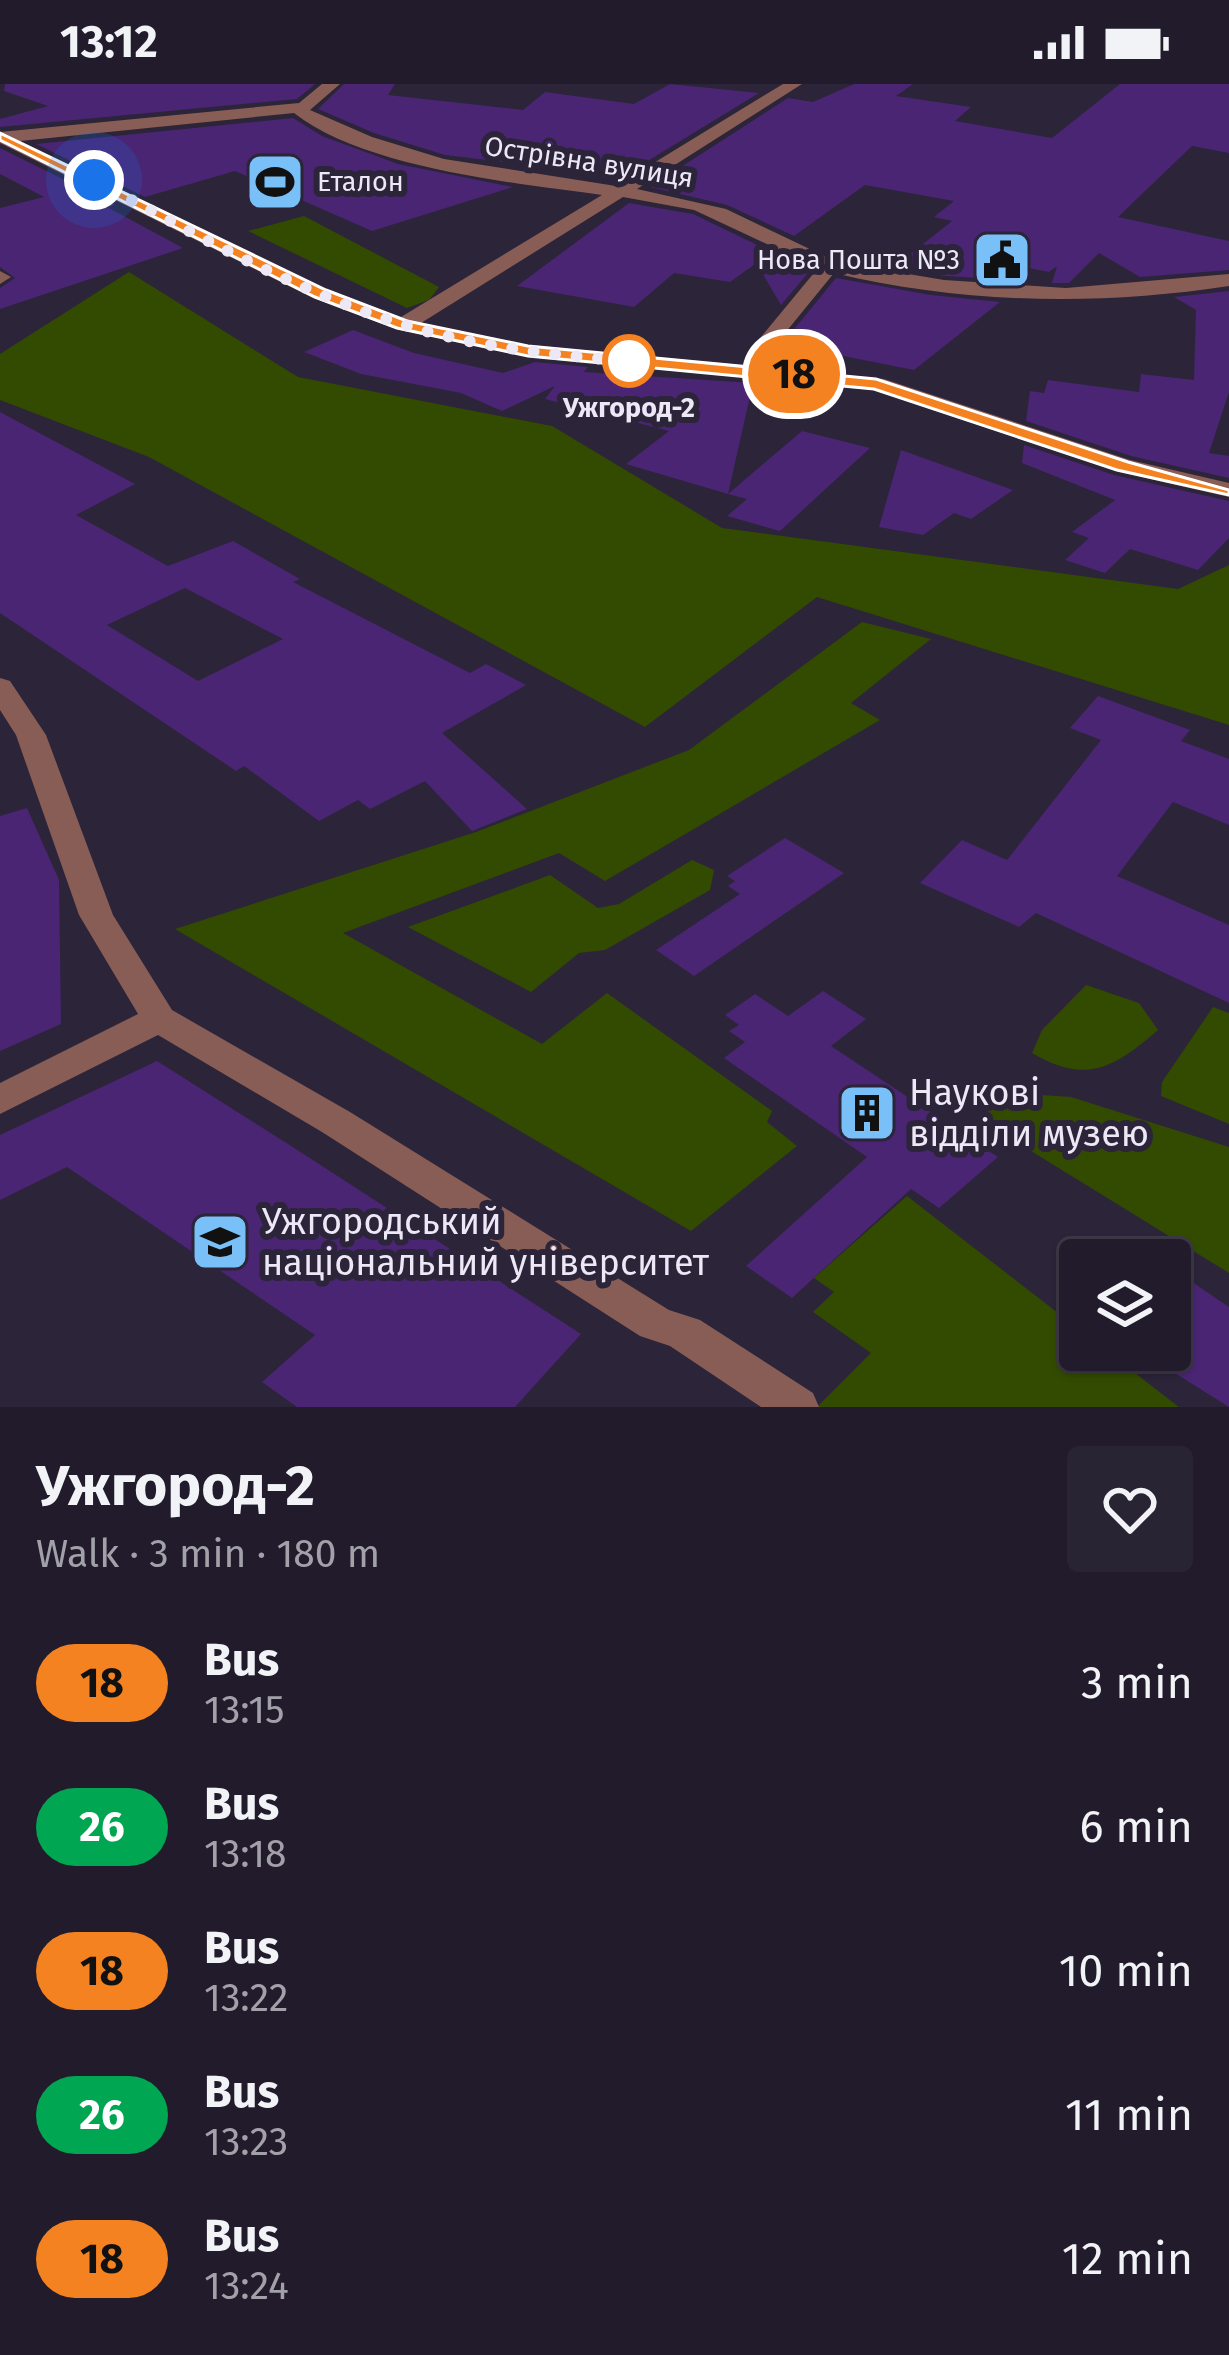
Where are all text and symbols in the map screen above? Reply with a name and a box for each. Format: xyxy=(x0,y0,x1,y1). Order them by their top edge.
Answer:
text: 13:12 xyxy=(60,15,158,69)
street label: Острівна вулиця xyxy=(482,130,696,194)
your location xyxy=(64,150,124,210)
sports icon: Еталон xyxy=(244,151,306,213)
place label: Еталон xyxy=(317,166,404,198)
public building icon: Нова Пошта №3 xyxy=(971,229,1033,291)
place label: Нова Пошта №3 xyxy=(757,244,960,276)
line badge: 18 xyxy=(740,335,848,413)
marker: Ужгород-2 xyxy=(604,336,654,386)
text: 18 xyxy=(772,349,816,399)
place label: Ужгород-2 xyxy=(562,392,695,424)
place label: Наукові відділи музею xyxy=(909,1071,1149,1156)
building icon: Наукові відділи музею xyxy=(836,1082,898,1144)
place label: Ужгородський національний університет xyxy=(262,1200,710,1285)
school or university icon: Ужгородський національний університет xyxy=(189,1211,251,1273)
map controls xyxy=(1059,1239,1191,1371)
button: layers xyxy=(1059,1239,1191,1371)
button: heart xyxy=(1067,1446,1193,1572)
text: Ужгород-2 xyxy=(36,1452,315,1520)
text: Walk · 3 min · 180 m xyxy=(36,1531,380,1577)
text: Bus xyxy=(204,1633,279,1687)
text: 3 min xyxy=(1081,1656,1193,1710)
text: 18 xyxy=(80,1658,124,1708)
text: 13:15 xyxy=(204,1687,285,1733)
text: Bus xyxy=(204,1777,279,1831)
text: 6 min xyxy=(1079,1800,1193,1854)
text: 26 xyxy=(79,1802,125,1852)
text: 13:18 xyxy=(204,1831,287,1877)
text: Bus xyxy=(204,1921,279,1975)
text: 10 min xyxy=(1059,1944,1193,1998)
text: 18 xyxy=(80,1946,124,1996)
text: 13:22 xyxy=(204,1975,288,2021)
text: Bus xyxy=(204,2065,279,2119)
text: 11 min xyxy=(1065,2088,1193,2142)
text: 26 xyxy=(79,2090,125,2140)
text: 13:23 xyxy=(204,2119,288,2165)
text: Bus xyxy=(204,2209,279,2263)
text: 12 min xyxy=(1062,2232,1193,2286)
text: 18 xyxy=(80,2234,124,2284)
text: 13:24 xyxy=(204,2263,289,2309)

